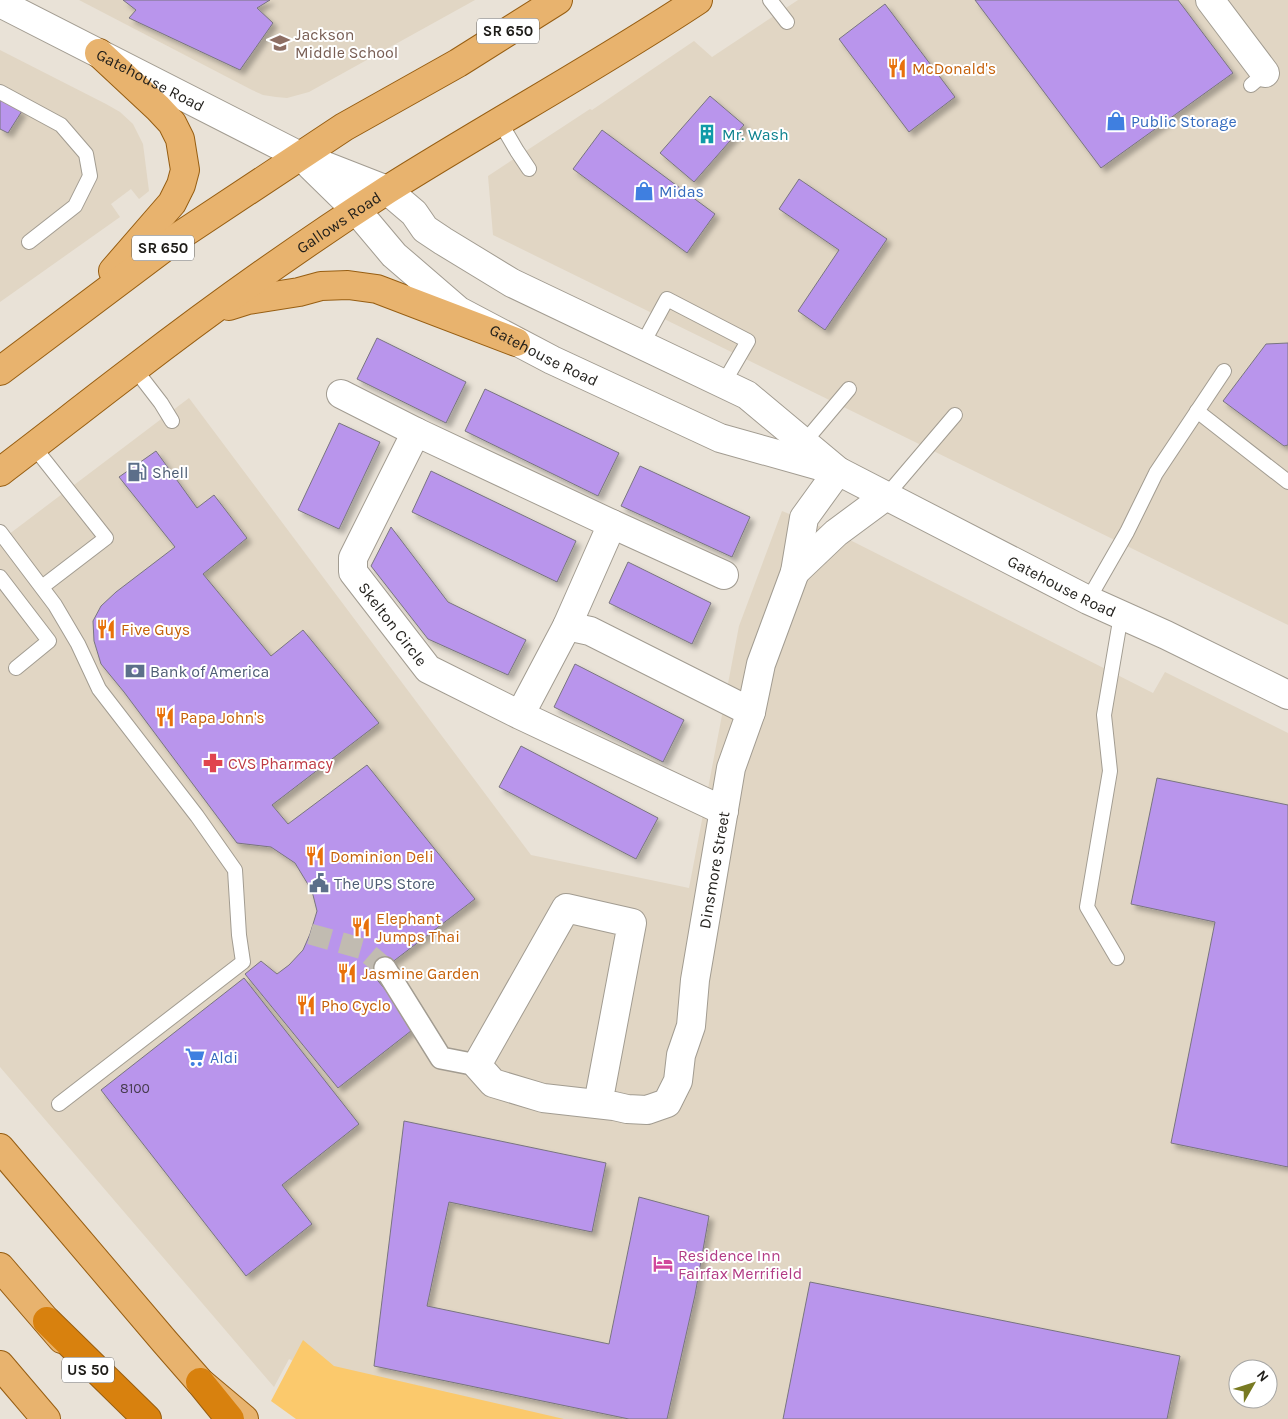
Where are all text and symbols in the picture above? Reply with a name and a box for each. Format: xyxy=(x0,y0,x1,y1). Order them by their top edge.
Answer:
road number: SR 650 xyxy=(477,18,539,44)
place label: Jackson Middle School xyxy=(295,25,398,62)
school or university icon: Jackson Middle School xyxy=(269,32,291,54)
street label: Gatehouse Road xyxy=(93,45,208,116)
restaurant icon: McDonald's xyxy=(886,57,908,79)
place label: McDonald's xyxy=(912,59,996,78)
shop icon: Public Storage xyxy=(1105,110,1127,132)
place label: Public Storage xyxy=(1131,112,1237,131)
building icon: Mr. Wash xyxy=(696,123,718,145)
place label: Mr. Wash xyxy=(722,125,789,144)
shop icon: Midas xyxy=(633,180,655,202)
place label: Midas xyxy=(659,182,704,201)
street label: Gallows Road xyxy=(293,187,385,257)
road number: SR 650 xyxy=(132,236,194,260)
street label: Gatehouse Road xyxy=(486,320,601,390)
fuel station icon: Shell xyxy=(126,461,148,483)
place label: Shell xyxy=(152,463,189,482)
street label: Gatehouse Road xyxy=(1004,551,1119,621)
street label: Skelton Circle xyxy=(354,578,431,670)
restaurant icon: Five Guys xyxy=(95,618,117,640)
place label: Five Guys xyxy=(121,620,190,639)
bank icon: Bank of America xyxy=(124,660,146,682)
place label: Bank of America xyxy=(150,662,269,681)
restaurant icon: Papa John's xyxy=(154,706,176,728)
place label: Papa John's xyxy=(180,708,265,727)
pharmacy icon: CVS Pharmacy xyxy=(202,752,224,774)
place label: CVS Pharmacy xyxy=(228,754,333,773)
street label: Dinsmore Street xyxy=(695,810,734,930)
restaurant icon: Dominion Deli xyxy=(304,845,326,867)
place label: Dominion Deli xyxy=(330,847,434,866)
public building icon: The UPS Store xyxy=(308,872,330,894)
place label: The UPS Store xyxy=(334,874,435,893)
place label: Elephant Jumps Thai xyxy=(376,909,460,946)
restaurant icon: Elephant Jumps Thai xyxy=(350,916,372,938)
restaurant icon: Jasmine Garden xyxy=(336,962,358,984)
place label: Jasmine Garden xyxy=(362,964,479,983)
restaurant icon: Pho Cyclo xyxy=(295,994,317,1016)
place label: Pho Cyclo xyxy=(321,996,391,1015)
supermarket icon: Aldi xyxy=(184,1046,206,1068)
place label: Aldi xyxy=(210,1048,238,1067)
house number: 8100 xyxy=(120,1080,150,1097)
place label: Residence Inn Fairfax Merrifield xyxy=(678,1246,802,1283)
hotel icon: Residence Inn Fairfax Merrifield xyxy=(652,1253,674,1275)
road number: US 50 xyxy=(62,1358,114,1382)
north arrow xyxy=(1228,1359,1278,1409)
text: N xyxy=(1253,1367,1272,1385)

